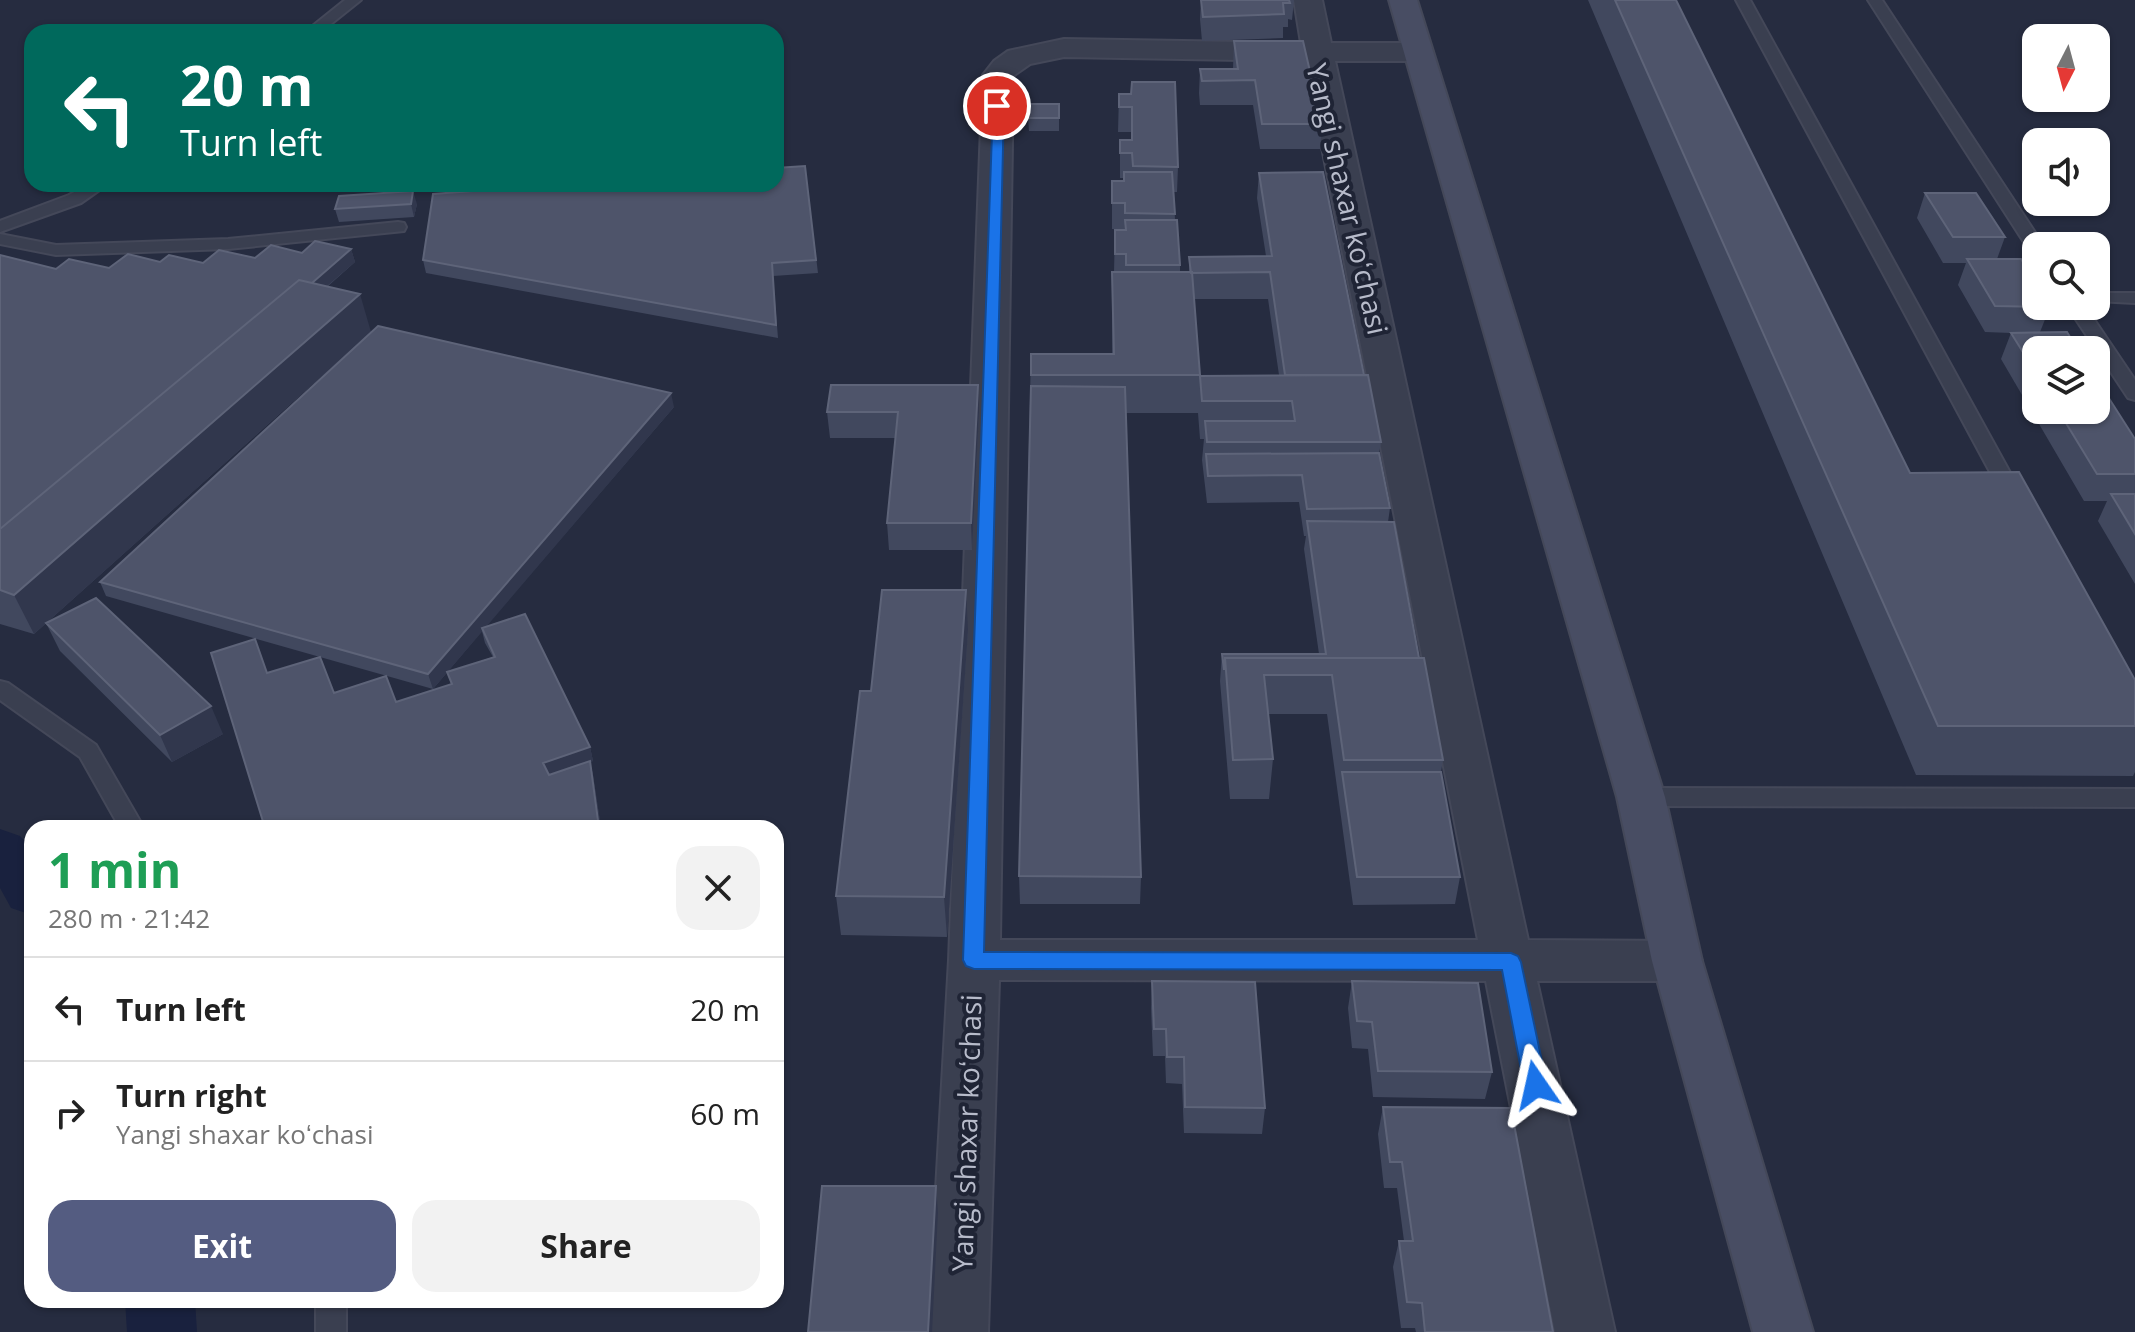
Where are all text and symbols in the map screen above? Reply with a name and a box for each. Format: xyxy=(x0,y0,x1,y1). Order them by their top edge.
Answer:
north arrow xyxy=(2022,24,2110,112)
map controls xyxy=(2022,24,2110,424)
text: 20 m xyxy=(180,46,314,122)
icon: left xyxy=(48,56,152,160)
street label: Yangi shaxar koʻchasi xyxy=(1298,59,1398,338)
pin xyxy=(963,72,1031,140)
icon: arrive xyxy=(975,84,1019,128)
text: Turn left xyxy=(180,118,322,167)
button: sound xyxy=(2022,128,2110,216)
button: search xyxy=(2022,232,2110,320)
button: layers xyxy=(2022,336,2110,424)
text: 1 min xyxy=(48,837,181,902)
button: close xyxy=(676,846,760,930)
text: 280 m · 21:42 xyxy=(48,900,210,936)
icon: left xyxy=(48,987,92,1031)
text: Turn left xyxy=(116,989,246,1030)
text: 20 m xyxy=(690,989,760,1030)
street label: Yangi shaxar koʻchasi xyxy=(942,994,990,1272)
position arrow xyxy=(1494,1043,1578,1127)
text: Turn right xyxy=(116,1075,267,1116)
icon: right xyxy=(48,1091,92,1135)
text: 60 m xyxy=(690,1093,760,1134)
text: Yangi shaxar koʻchasi xyxy=(116,1116,373,1152)
button: Exit xyxy=(48,1200,396,1292)
button: Share xyxy=(412,1200,760,1292)

